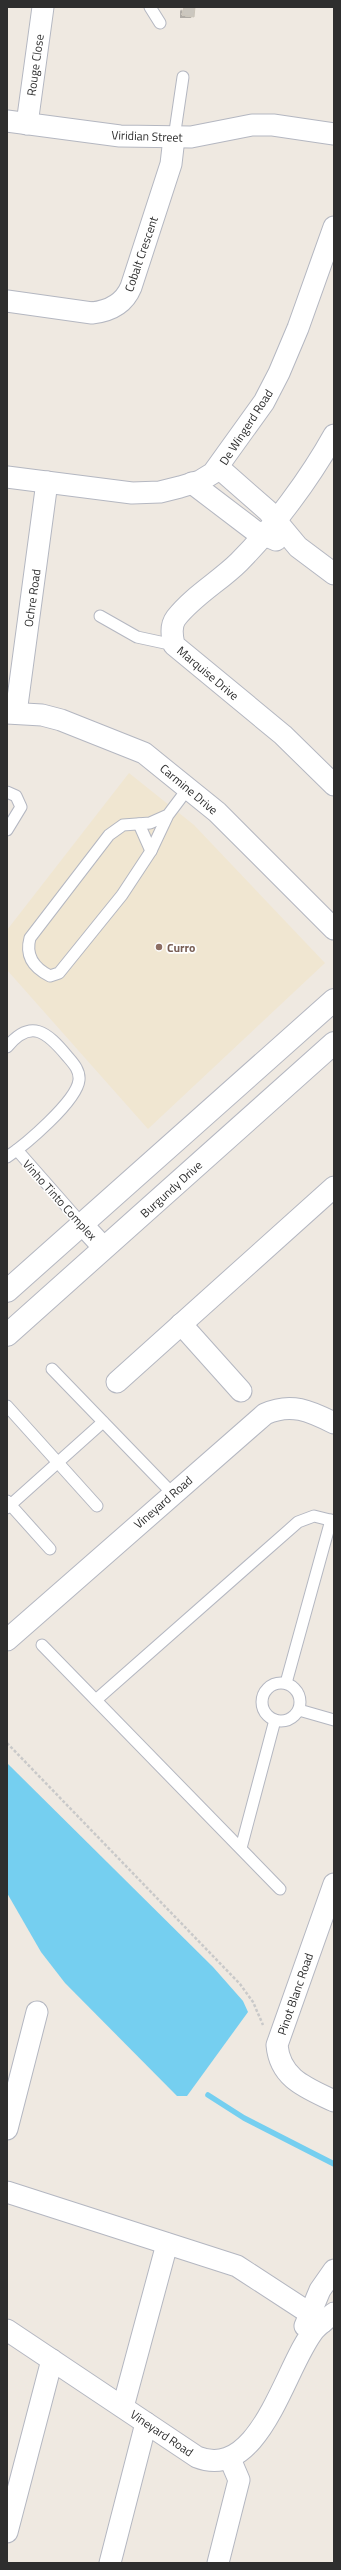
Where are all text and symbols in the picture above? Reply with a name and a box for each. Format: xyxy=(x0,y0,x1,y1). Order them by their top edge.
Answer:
street label: Rouge Close xyxy=(21,33,49,97)
street label: Viridian Street xyxy=(111,125,184,147)
street label: Cobalt Crescent xyxy=(119,213,163,294)
street label: De Wingerd Road xyxy=(214,385,278,469)
street label: Ochre Road xyxy=(19,568,45,628)
street label: Marquise Drive xyxy=(173,641,243,705)
street label: Carmine Drive xyxy=(156,759,222,819)
place label: Curro xyxy=(167,938,195,957)
marker: Curro xyxy=(154,942,164,952)
street label: Vinho Tinto Complex xyxy=(18,1155,102,1245)
street label: Burgundy Drive xyxy=(136,1156,206,1222)
street label: Vineyard Road xyxy=(129,1471,197,1533)
street label: Pinot Blanc Road xyxy=(272,1950,318,2038)
street label: Vineyard Road xyxy=(127,2405,197,2461)

